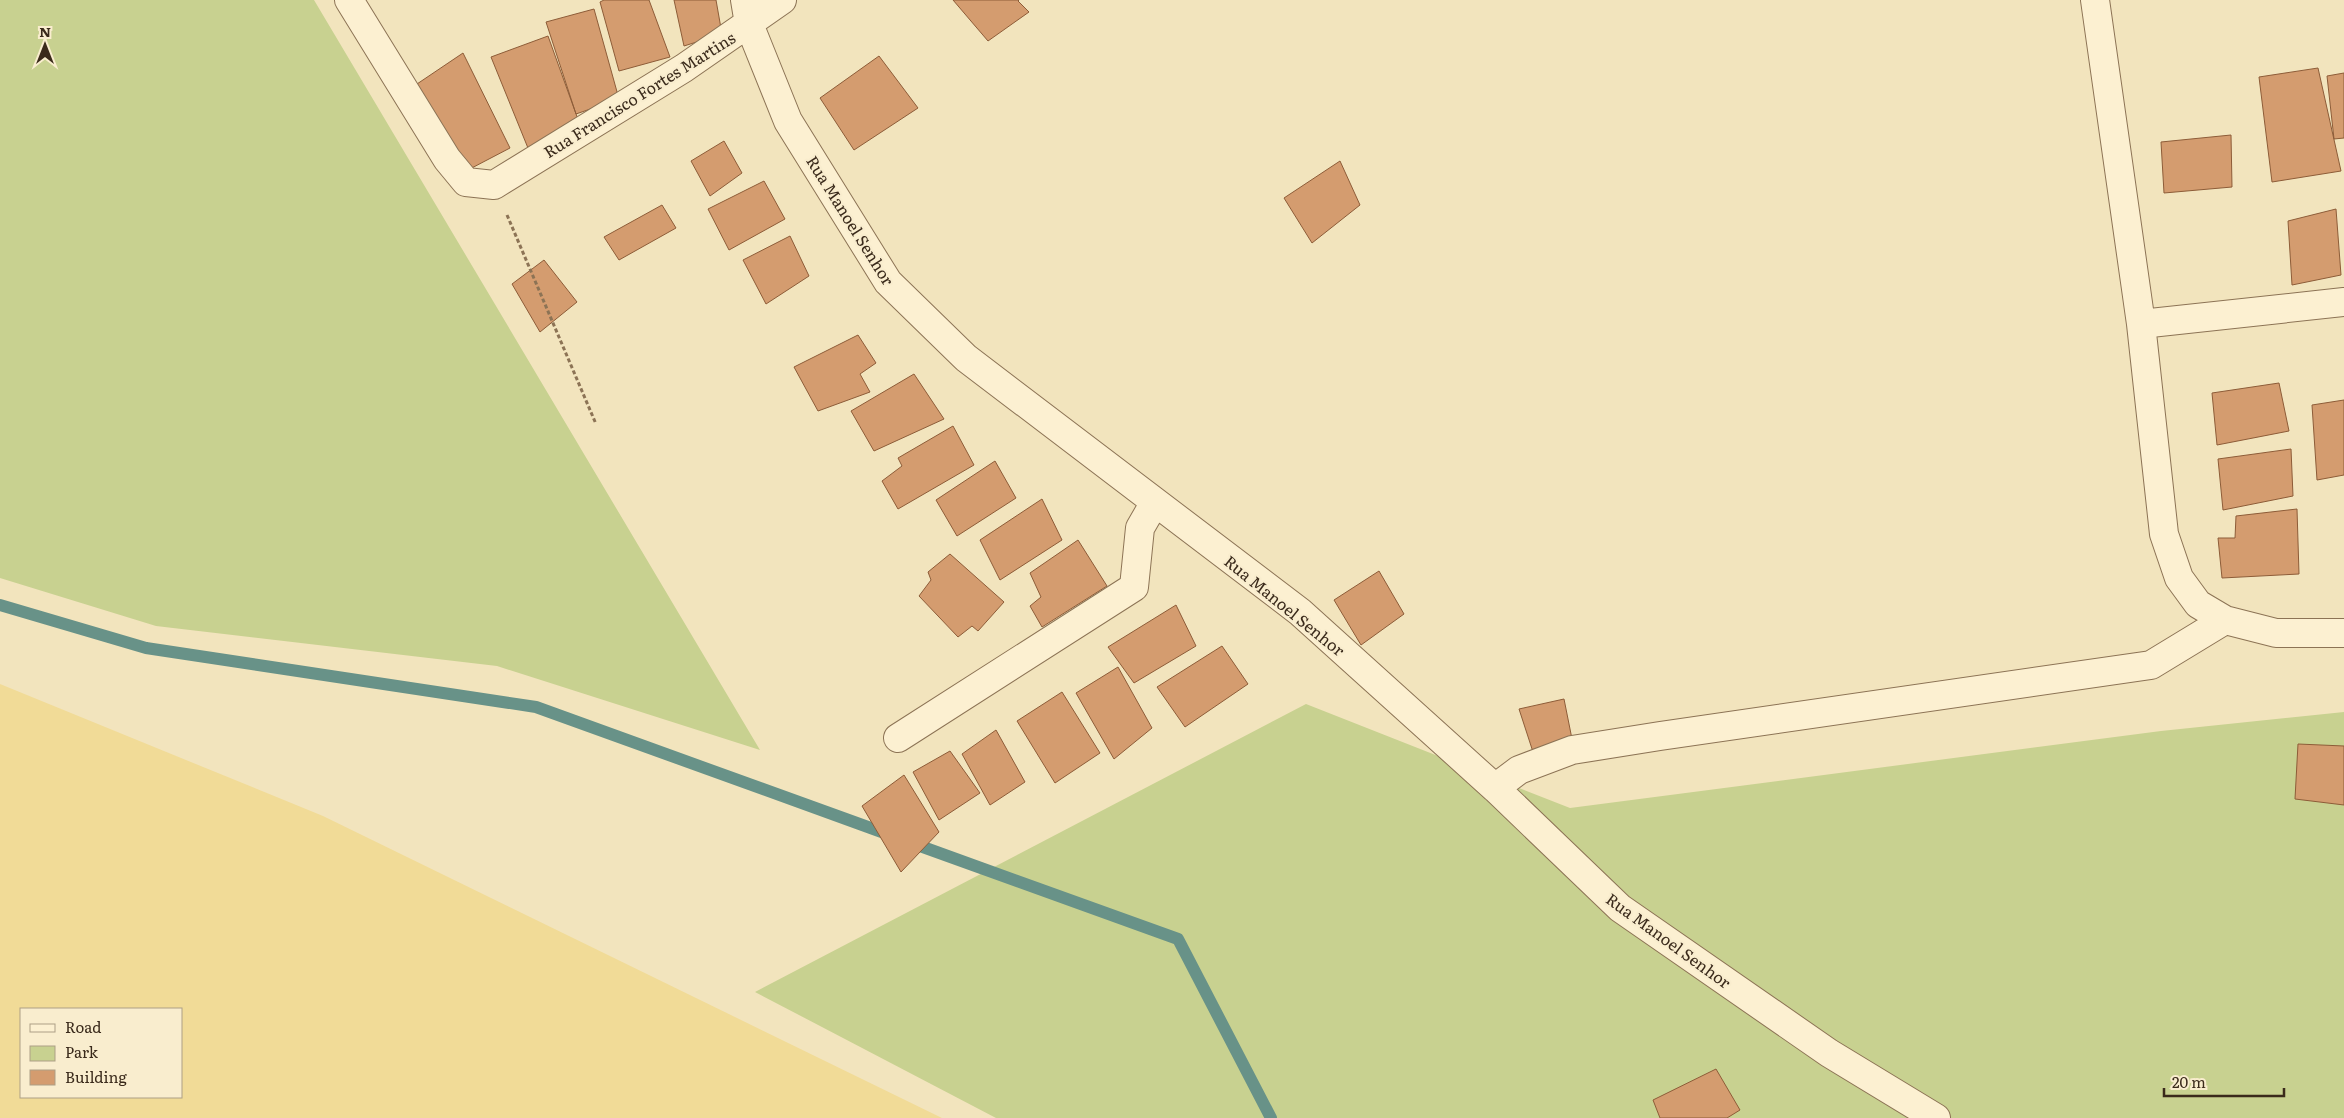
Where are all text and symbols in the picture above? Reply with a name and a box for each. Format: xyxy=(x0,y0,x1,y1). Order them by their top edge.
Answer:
north arrow xyxy=(20,20,70,70)
text: N xyxy=(39,21,51,41)
street label: Rua Francisco Fortes Martins xyxy=(539,25,739,163)
street label: Rua Manoel Senhor xyxy=(801,150,901,290)
street label: Rua Manoel Senhor xyxy=(1220,549,1351,662)
street label: Rua Manoel Senhor xyxy=(1602,886,1737,994)
legend xyxy=(20,1008,182,1098)
text: Road xyxy=(65,1015,101,1038)
text: Park xyxy=(65,1040,99,1063)
text: Building xyxy=(65,1065,127,1088)
scale bar xyxy=(2164,1066,2284,1098)
text: 20 m xyxy=(2172,1070,2206,1093)

